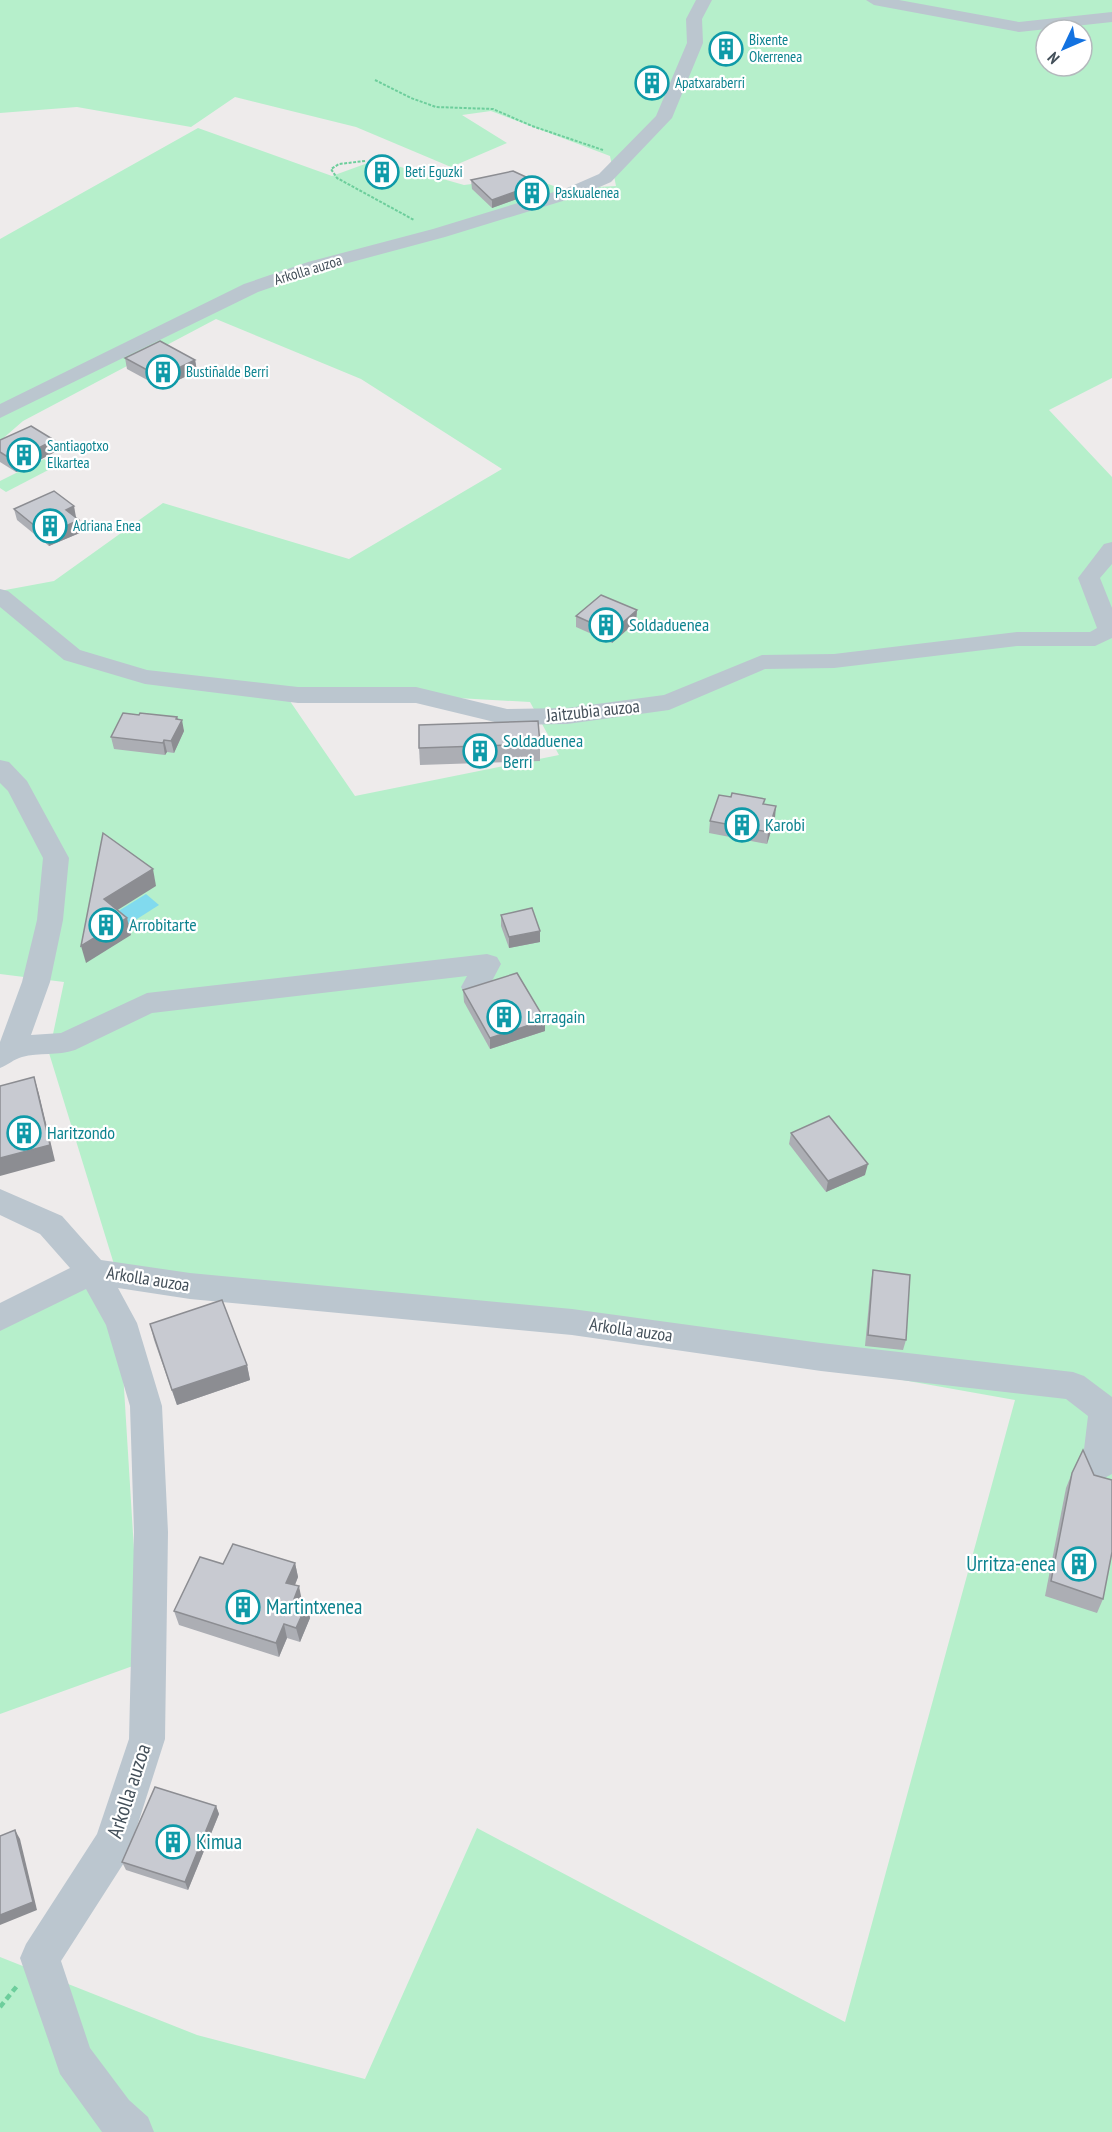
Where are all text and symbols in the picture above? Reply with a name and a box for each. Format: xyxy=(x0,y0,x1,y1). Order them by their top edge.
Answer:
north arrow xyxy=(1034,18,1094,78)
place label: Bixente Okerrenea xyxy=(749,30,802,66)
building icon: Bixente Okerrenea xyxy=(708,31,744,67)
text: N xyxy=(1043,48,1063,68)
building icon: Apatxaraberri xyxy=(634,65,670,101)
place label: Apatxaraberri xyxy=(675,73,745,92)
building icon: Beti Eguzki xyxy=(364,154,400,190)
place label: Beti Eguzki xyxy=(405,162,463,181)
building icon: Paskualenea xyxy=(514,175,550,211)
place label: Paskualenea xyxy=(555,183,619,202)
street label: Arkolla auzoa xyxy=(272,250,344,289)
building icon: Bustiñalde Berri xyxy=(145,354,181,390)
place label: Bustiñalde Berri xyxy=(186,362,269,381)
place label: Santiagotxo Elkartea xyxy=(47,436,109,472)
building icon: Santiagotxo Elkartea xyxy=(6,437,42,473)
building icon: Adriana Enea xyxy=(32,508,68,544)
place label: Adriana Enea xyxy=(73,516,141,535)
building icon: Soldaduenea xyxy=(588,607,624,643)
place label: Soldaduenea xyxy=(629,613,709,636)
street label: Jaitzubia auzoa xyxy=(544,694,641,727)
place label: Soldaduenea Berri xyxy=(503,729,583,773)
building icon: Soldaduenea Berri xyxy=(462,733,498,769)
building icon: Karobi xyxy=(724,807,760,843)
place label: Karobi xyxy=(765,813,805,836)
building icon: Arrobitarte xyxy=(88,907,124,943)
place label: Arrobitarte xyxy=(129,913,197,936)
building icon: Larragain xyxy=(486,999,522,1035)
place label: Larragain xyxy=(527,1005,585,1028)
building icon: Haritzondo xyxy=(6,1115,42,1151)
place label: Haritzondo xyxy=(47,1121,115,1144)
street label: Arkolla auzoa xyxy=(105,1261,191,1296)
street label: Arkolla auzoa xyxy=(588,1312,674,1347)
building icon: Urritza-enea xyxy=(1061,1546,1097,1582)
place label: Urritza-enea xyxy=(966,1550,1056,1577)
building icon: Martintxenea xyxy=(225,1589,261,1625)
place label: Martintxenea xyxy=(266,1593,362,1620)
street label: Arkolla auzoa xyxy=(101,1740,156,1841)
building icon: Kimua xyxy=(155,1824,191,1860)
place label: Kimua xyxy=(196,1828,242,1855)

